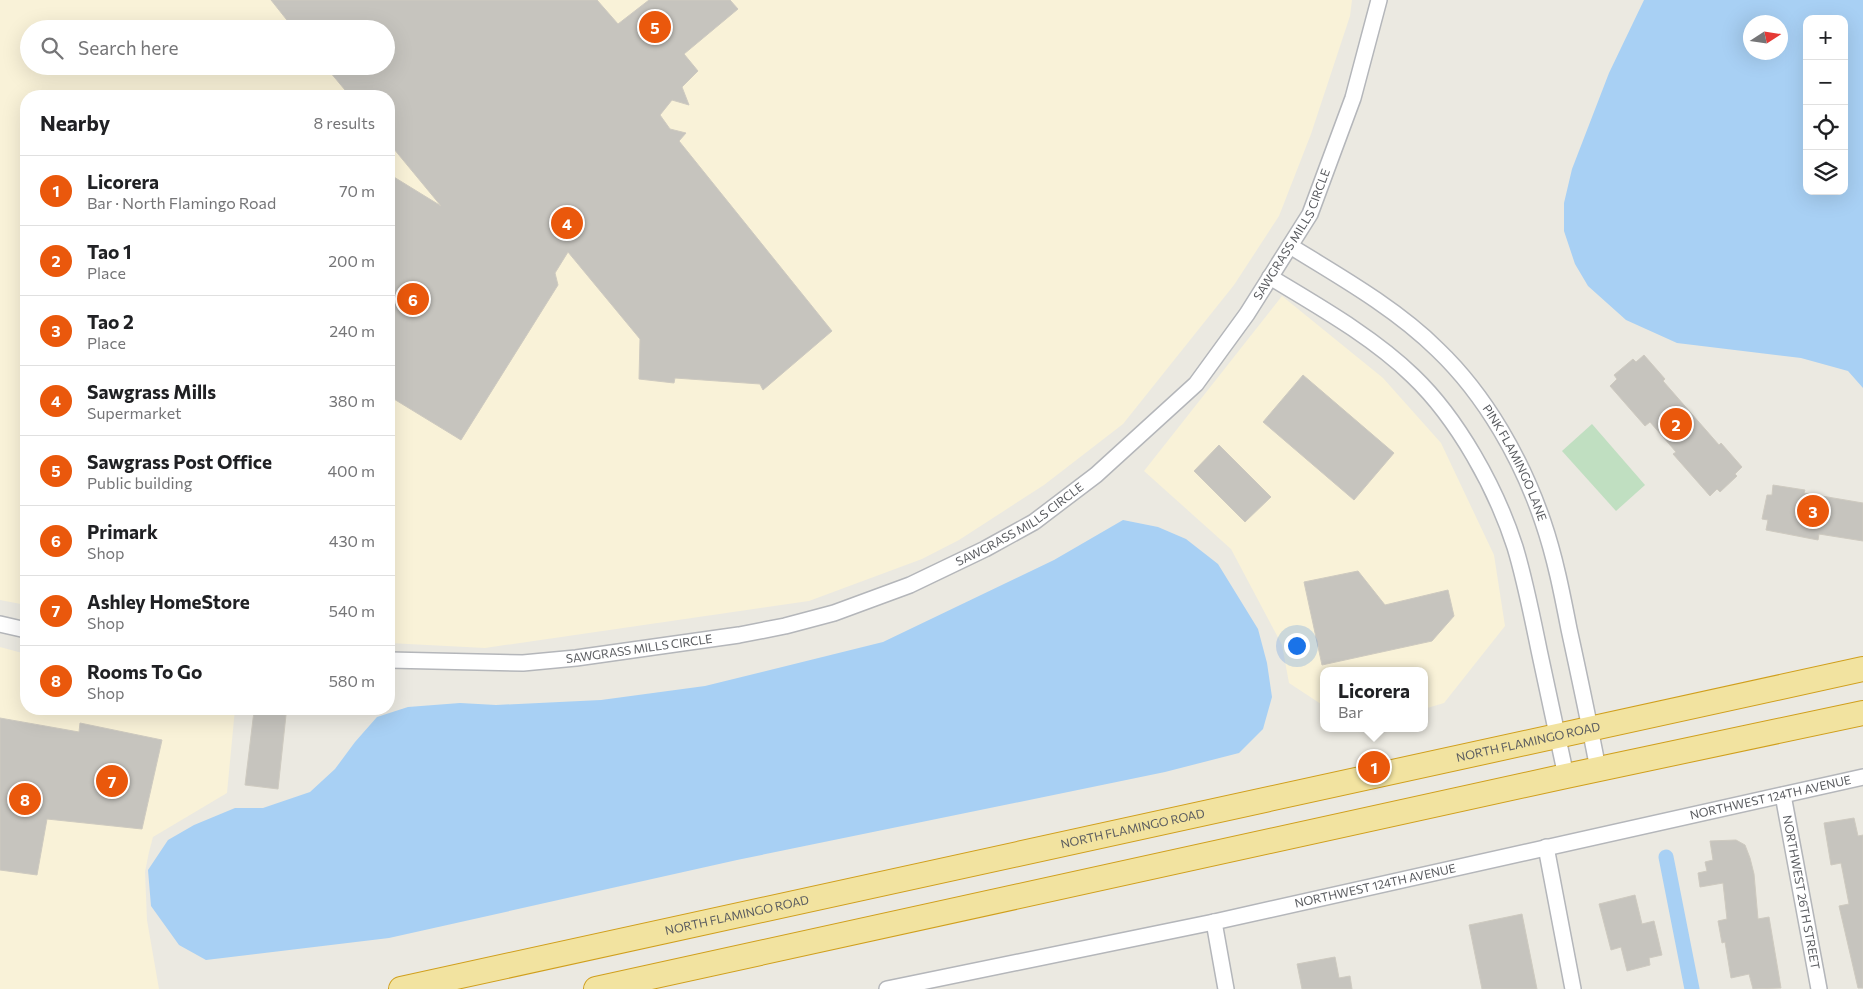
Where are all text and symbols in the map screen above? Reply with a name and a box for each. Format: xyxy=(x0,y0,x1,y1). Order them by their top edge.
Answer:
pin: 5 xyxy=(639,8,671,46)
north arrow xyxy=(1743,15,1788,60)
map controls xyxy=(1803,15,1848,195)
button: + xyxy=(1803,15,1848,60)
search box xyxy=(20,20,395,75)
icon: search xyxy=(38,34,66,62)
text: Search here xyxy=(78,36,178,59)
button: − xyxy=(1803,60,1848,105)
button: locate xyxy=(1803,105,1848,150)
text: Nearby xyxy=(40,110,110,135)
text: 8 results xyxy=(314,113,375,132)
button: layers xyxy=(1803,150,1848,195)
street label: SAWGRASS MILLS CIRCLE xyxy=(1250,167,1332,302)
text: Licorera xyxy=(87,170,159,193)
text: 1 xyxy=(52,181,60,200)
text: 70 m xyxy=(339,181,375,200)
text: Bar · North Flamingo Road xyxy=(87,193,276,212)
pin: 4 xyxy=(551,204,583,242)
text: Tao 1 xyxy=(87,240,132,263)
text: 2 xyxy=(51,251,61,270)
text: 200 m xyxy=(328,251,375,270)
text: Place xyxy=(87,263,126,282)
pin: 6 xyxy=(397,280,429,318)
text: Tao 2 xyxy=(87,310,134,333)
text: 3 xyxy=(51,321,61,340)
text: 240 m xyxy=(329,321,375,340)
text: Place xyxy=(87,333,126,352)
text: Sawgrass Mills xyxy=(87,380,216,403)
text: 4 xyxy=(51,391,61,410)
text: 380 m xyxy=(329,391,375,410)
street label: PINK FLAMINGO LANE xyxy=(1480,402,1550,523)
text: Supermarket xyxy=(87,403,182,422)
pin: 2 xyxy=(1660,405,1692,443)
text: Sawgrass Post Office xyxy=(87,450,272,473)
text: 5 xyxy=(51,461,61,480)
text: 400 m xyxy=(327,461,375,480)
text: Public building xyxy=(87,473,192,492)
street label: SAWGRASS MILLS CIRCLE xyxy=(953,479,1086,568)
pin: 3 xyxy=(1797,492,1829,530)
text: Primark xyxy=(87,520,158,543)
text: 6 xyxy=(51,531,61,550)
text: 430 m xyxy=(329,531,375,550)
text: Shop xyxy=(87,543,125,562)
text: Ashley HomeStore xyxy=(87,590,250,613)
text: 7 xyxy=(52,601,60,620)
text: 540 m xyxy=(329,601,375,620)
text: Shop xyxy=(87,613,125,632)
street label: SAWGRASS MILLS CIRCLE xyxy=(565,631,713,665)
your location xyxy=(1284,633,1310,659)
text: Rooms To Go xyxy=(87,660,202,683)
popup xyxy=(1320,667,1428,732)
text: 8 xyxy=(51,671,61,690)
text: 580 m xyxy=(329,671,375,690)
text: Licorera xyxy=(1338,679,1410,702)
text: Shop xyxy=(87,683,125,702)
text: Bar xyxy=(1338,702,1363,721)
street label: NORTH FLAMINGO ROAD xyxy=(1455,719,1602,764)
pin: 1 xyxy=(1358,748,1390,786)
pin: 7 xyxy=(96,762,128,800)
street label: NORTHWEST 124TH AVENUE xyxy=(1688,772,1852,821)
pin: 8 xyxy=(9,780,41,818)
street label: NORTH FLAMINGO ROAD xyxy=(1059,805,1206,850)
street label: NORTHWEST 26TH STREET xyxy=(1781,814,1823,971)
street label: NORTHWEST 124TH AVENUE xyxy=(1293,860,1457,910)
street label: NORTH FLAMINGO ROAD xyxy=(664,892,810,937)

